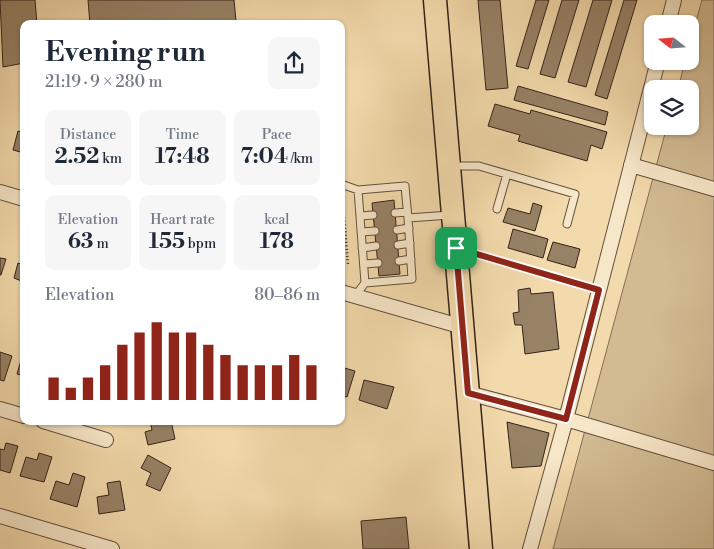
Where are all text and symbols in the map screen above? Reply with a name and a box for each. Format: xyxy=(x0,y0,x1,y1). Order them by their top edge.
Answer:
north arrow xyxy=(644,15,699,70)
map controls xyxy=(644,15,699,135)
text: Evening run xyxy=(45,35,206,70)
button: share xyxy=(268,37,320,89)
text: 21:19 · 9 × 280 m xyxy=(45,72,162,92)
button: layers xyxy=(644,80,699,135)
text: Distance xyxy=(60,126,116,144)
text: Time xyxy=(166,126,199,144)
text: Pace xyxy=(262,126,292,144)
text: 2.52 xyxy=(54,144,99,170)
text: 17:48 xyxy=(155,144,210,170)
text: 7:04 xyxy=(241,144,288,170)
text: km xyxy=(99,150,122,168)
text: /km xyxy=(288,150,313,168)
text: Elevation xyxy=(58,211,118,229)
text: Heart rate xyxy=(150,211,215,229)
text: kcal xyxy=(264,211,290,229)
pin xyxy=(435,227,477,269)
text: 63 xyxy=(68,229,94,255)
text: 155 xyxy=(149,229,185,255)
text: 178 xyxy=(260,229,294,255)
icon: arrive xyxy=(442,234,470,262)
text: m xyxy=(94,235,109,253)
text: bpm xyxy=(185,235,216,253)
text: Elevation xyxy=(45,285,114,305)
text: 80–86 m xyxy=(254,285,320,305)

